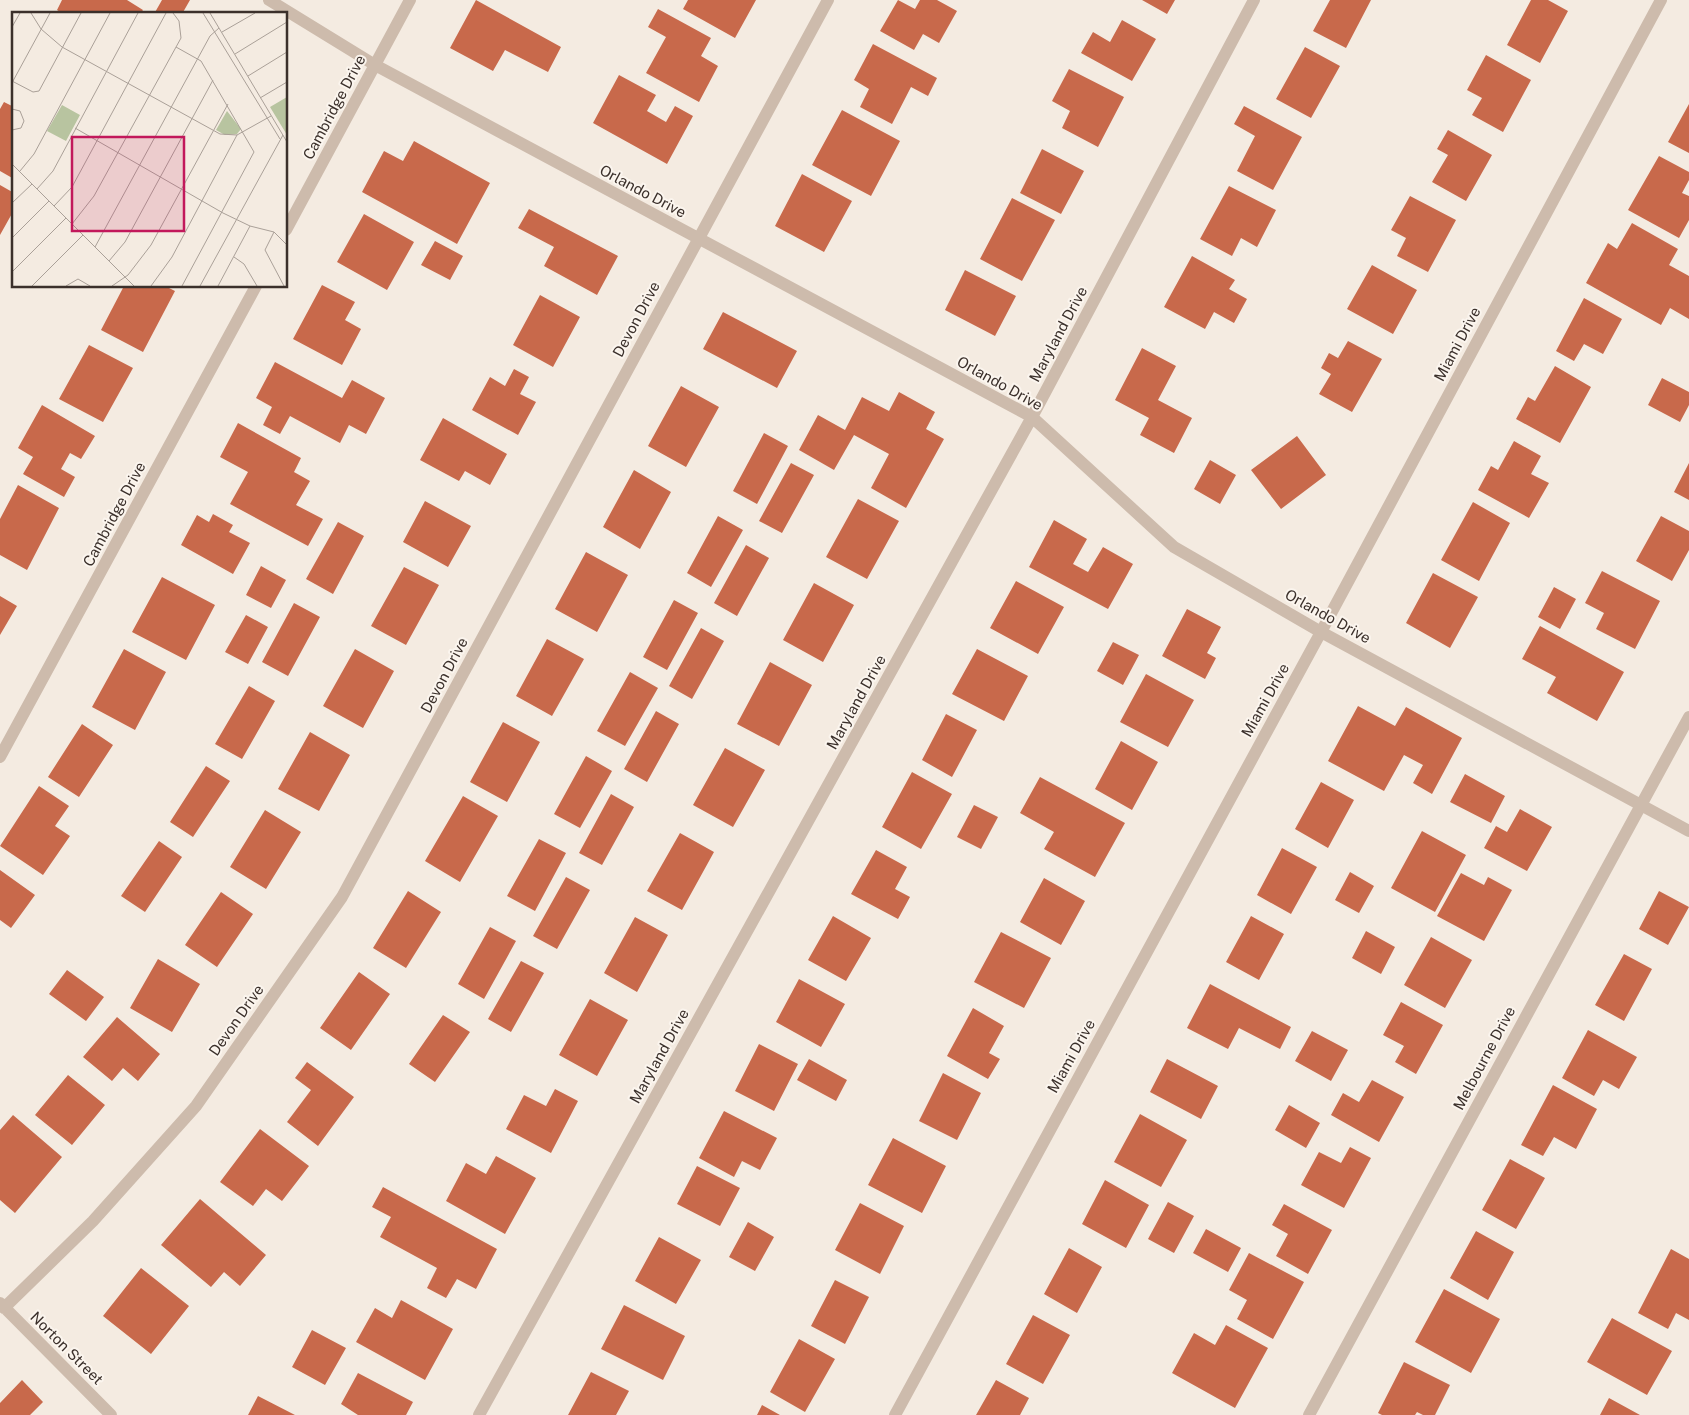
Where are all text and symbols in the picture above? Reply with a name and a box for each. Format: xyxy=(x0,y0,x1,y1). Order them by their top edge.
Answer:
inset map xyxy=(12,12,288,288)
street label: Cambridge Drive xyxy=(299,52,369,162)
street label: Orlando Drive xyxy=(597,161,689,221)
street label: Devon Drive xyxy=(609,278,663,360)
street label: Maryland Drive xyxy=(1026,283,1090,385)
street label: Miami Drive xyxy=(1430,304,1484,384)
street label: Orlando Drive xyxy=(954,353,1046,413)
street label: Cambridge Drive xyxy=(79,459,149,569)
street label: Orlando Drive xyxy=(1282,586,1374,646)
street label: Devon Drive xyxy=(417,634,471,716)
street label: Maryland Drive xyxy=(823,652,889,752)
street label: Miami Drive xyxy=(1238,660,1292,740)
street label: Devon Drive xyxy=(205,981,267,1059)
street label: Melbourne Drive xyxy=(1450,1003,1518,1113)
street label: Maryland Drive xyxy=(626,1006,692,1106)
street label: Miami Drive xyxy=(1044,1016,1098,1096)
street label: Norton Street xyxy=(27,1308,107,1388)

